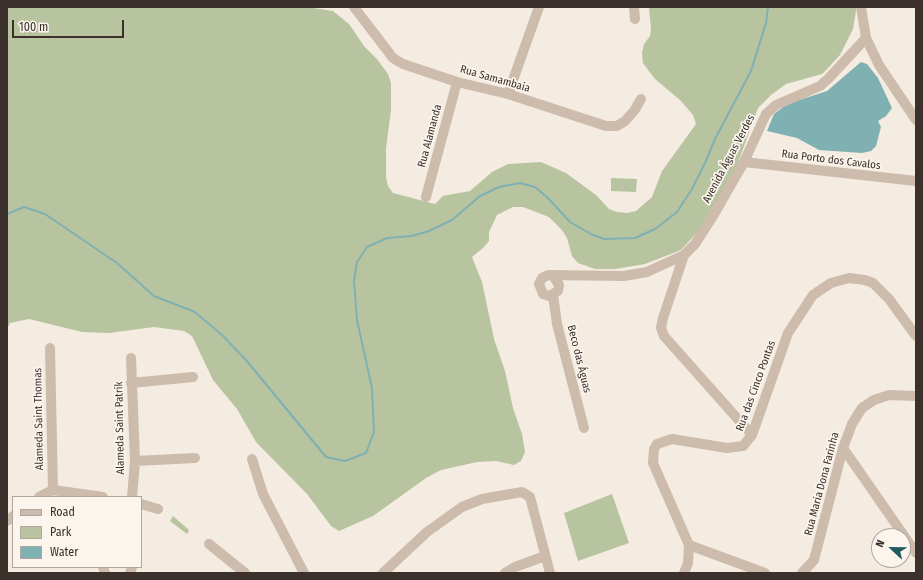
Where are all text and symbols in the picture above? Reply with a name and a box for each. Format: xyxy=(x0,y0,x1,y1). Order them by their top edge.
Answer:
scale bar xyxy=(14,12,126,38)
text: 100 m xyxy=(19,20,48,34)
street label: Rua Samambaia xyxy=(458,63,532,95)
street label: Rua Alamanda xyxy=(415,103,445,169)
street label: Avenida Águas Verdes xyxy=(700,113,758,205)
street label: Rua Porto dos Cavalos xyxy=(781,147,881,173)
street label: Beco das Águas xyxy=(564,324,594,394)
street label: Rua das Cinco Pontas xyxy=(733,339,779,433)
street label: Alameda Saint Thomas xyxy=(32,368,46,470)
street label: Alameda Saint Patrik xyxy=(113,381,127,475)
street label: Rua Maria Dona Farinha xyxy=(802,431,842,537)
legend xyxy=(12,496,142,568)
text: Road xyxy=(50,505,75,519)
text: Park xyxy=(50,525,71,539)
north arrow xyxy=(871,528,911,568)
text: N xyxy=(873,538,888,549)
text: Water xyxy=(50,545,78,559)

